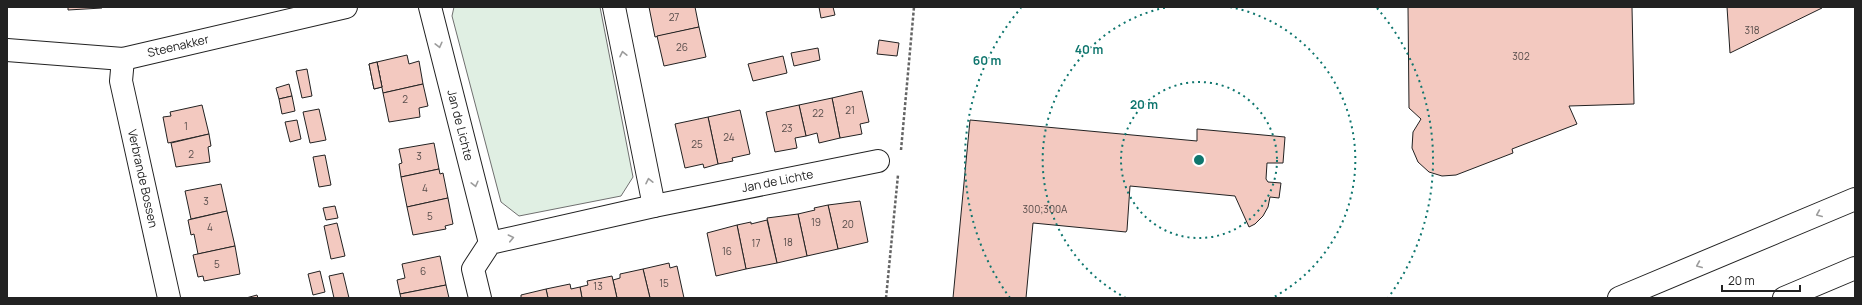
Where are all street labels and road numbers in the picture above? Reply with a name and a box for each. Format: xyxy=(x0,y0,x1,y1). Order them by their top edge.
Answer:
street label: Steenakker xyxy=(146,30,211,61)
street label: Jan de Lichte xyxy=(443,88,478,162)
street label: Verbrande Bossen xyxy=(124,128,162,229)
street label: Jan de Lichte xyxy=(740,165,815,196)

